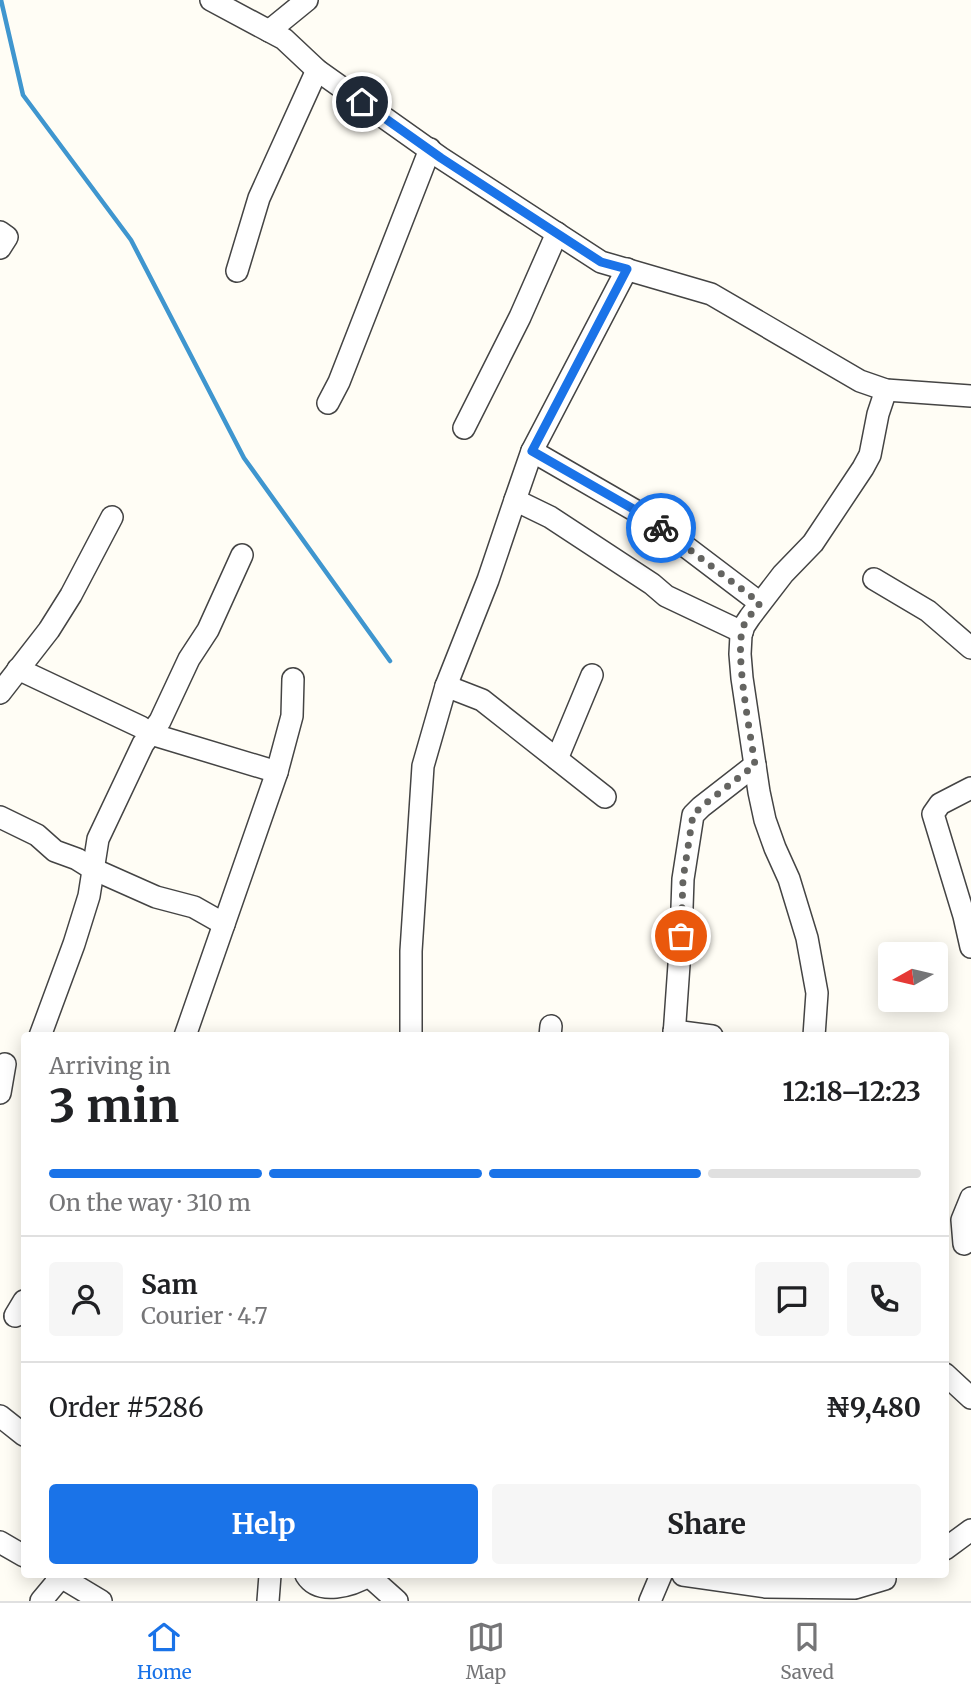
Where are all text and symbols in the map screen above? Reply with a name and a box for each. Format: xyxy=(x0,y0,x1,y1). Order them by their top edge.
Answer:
pin xyxy=(332,72,392,132)
icon: home xyxy=(343,83,381,121)
courier xyxy=(626,493,696,563)
icon: bike xyxy=(642,509,680,547)
pin xyxy=(651,906,711,966)
icon: bag xyxy=(662,917,700,955)
north arrow xyxy=(878,942,948,1012)
map controls xyxy=(878,942,948,1012)
text: Arriving in xyxy=(49,1051,171,1080)
text: 12:18–12:23 xyxy=(782,1075,921,1108)
text: 3 min xyxy=(49,1077,179,1135)
text: On the way · 310 m xyxy=(49,1188,251,1217)
button: person xyxy=(49,1262,123,1336)
button: chat xyxy=(755,1262,829,1336)
button: phone xyxy=(847,1262,921,1336)
text: Sam xyxy=(141,1268,198,1301)
text: Courier · 4.7 xyxy=(141,1301,268,1330)
text: Order #5286 xyxy=(49,1391,204,1424)
text: ₦9,480 xyxy=(825,1391,921,1424)
button: Help xyxy=(49,1484,478,1564)
button: Share xyxy=(492,1484,921,1564)
tab: Home xyxy=(137,1618,192,1684)
tab: Map xyxy=(466,1618,506,1684)
tab: Saved xyxy=(780,1618,834,1684)

